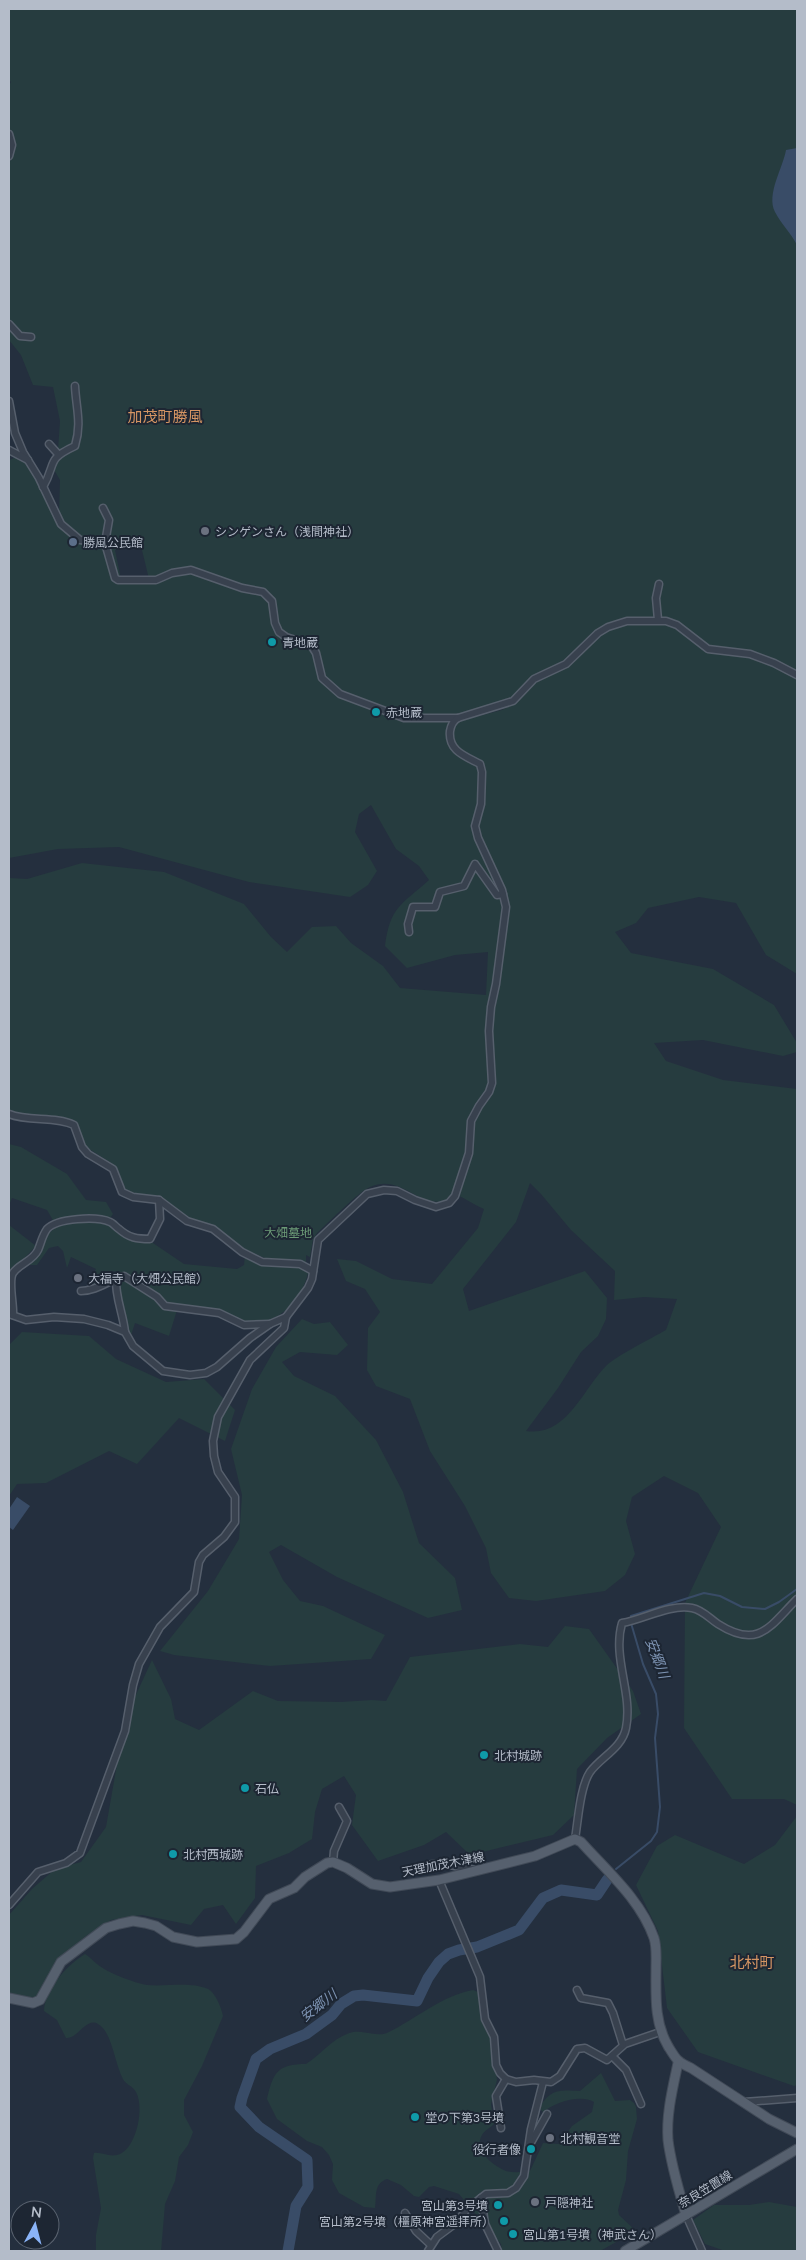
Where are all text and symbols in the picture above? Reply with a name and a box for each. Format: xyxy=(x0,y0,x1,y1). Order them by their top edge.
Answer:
district label: 加茂町勝風 xyxy=(127,407,203,425)
place label: シンゲンさん（浅間神社） xyxy=(215,524,359,539)
marker: シンゲンさん（浅間神社） xyxy=(199,525,211,537)
place label: 勝風公民館 xyxy=(83,535,143,550)
marker: 勝風公民館 xyxy=(67,536,79,548)
place label: 青地蔵 xyxy=(282,635,318,650)
marker: 青地蔵 xyxy=(266,636,278,648)
place label: 赤地蔵 xyxy=(386,705,422,720)
marker: 赤地蔵 xyxy=(370,706,382,718)
park label: 大畑墓地 xyxy=(264,1225,312,1240)
place label: 大福寺（大畑公民館） xyxy=(88,1271,208,1286)
marker: 大福寺（大畑公民館） xyxy=(72,1272,84,1284)
water label: 安郷川 xyxy=(643,1635,674,1683)
place label: 北村城跡 xyxy=(494,1748,542,1763)
marker: 北村城跡 xyxy=(478,1749,490,1761)
place label: 石仏 xyxy=(255,1781,279,1796)
marker: 石仏 xyxy=(239,1782,251,1794)
place label: 北村西城跡 xyxy=(183,1847,243,1862)
marker: 北村西城跡 xyxy=(167,1848,179,1860)
street label: 天理加茂木津線 xyxy=(400,1849,486,1879)
district label: 北村町 xyxy=(729,1953,775,1971)
water label: 安郷川 xyxy=(296,1984,341,2025)
place label: 堂の下第3号墳 xyxy=(425,2110,504,2125)
marker: 堂の下第3号墳 xyxy=(409,2111,421,2123)
place label: 北村観音堂 xyxy=(560,2131,620,2146)
marker: 北村観音堂 xyxy=(544,2132,556,2144)
place label: 役行者像 xyxy=(473,2142,521,2157)
marker: 役行者像 xyxy=(525,2143,537,2155)
street label: 奈良笠置線 xyxy=(675,2167,735,2211)
place label: 戸隠神社 xyxy=(545,2195,593,2210)
marker: 戸隠神社 xyxy=(529,2196,541,2208)
place label: 宮山第3号墳 xyxy=(421,2198,488,2213)
marker: 宮山第3号墳 xyxy=(492,2199,504,2211)
north arrow xyxy=(10,2200,60,2250)
text: N xyxy=(30,2203,43,2221)
place label: 宮山第2号墳（橿原神宮遥拝所） xyxy=(319,2214,494,2229)
marker: 宮山第2号墳（橿原神宮遥拝所） xyxy=(498,2215,510,2227)
place label: 宮山第1号墳（神武さん） xyxy=(523,2227,662,2242)
marker: 宮山第1号墳（神武さん） xyxy=(507,2228,519,2240)

